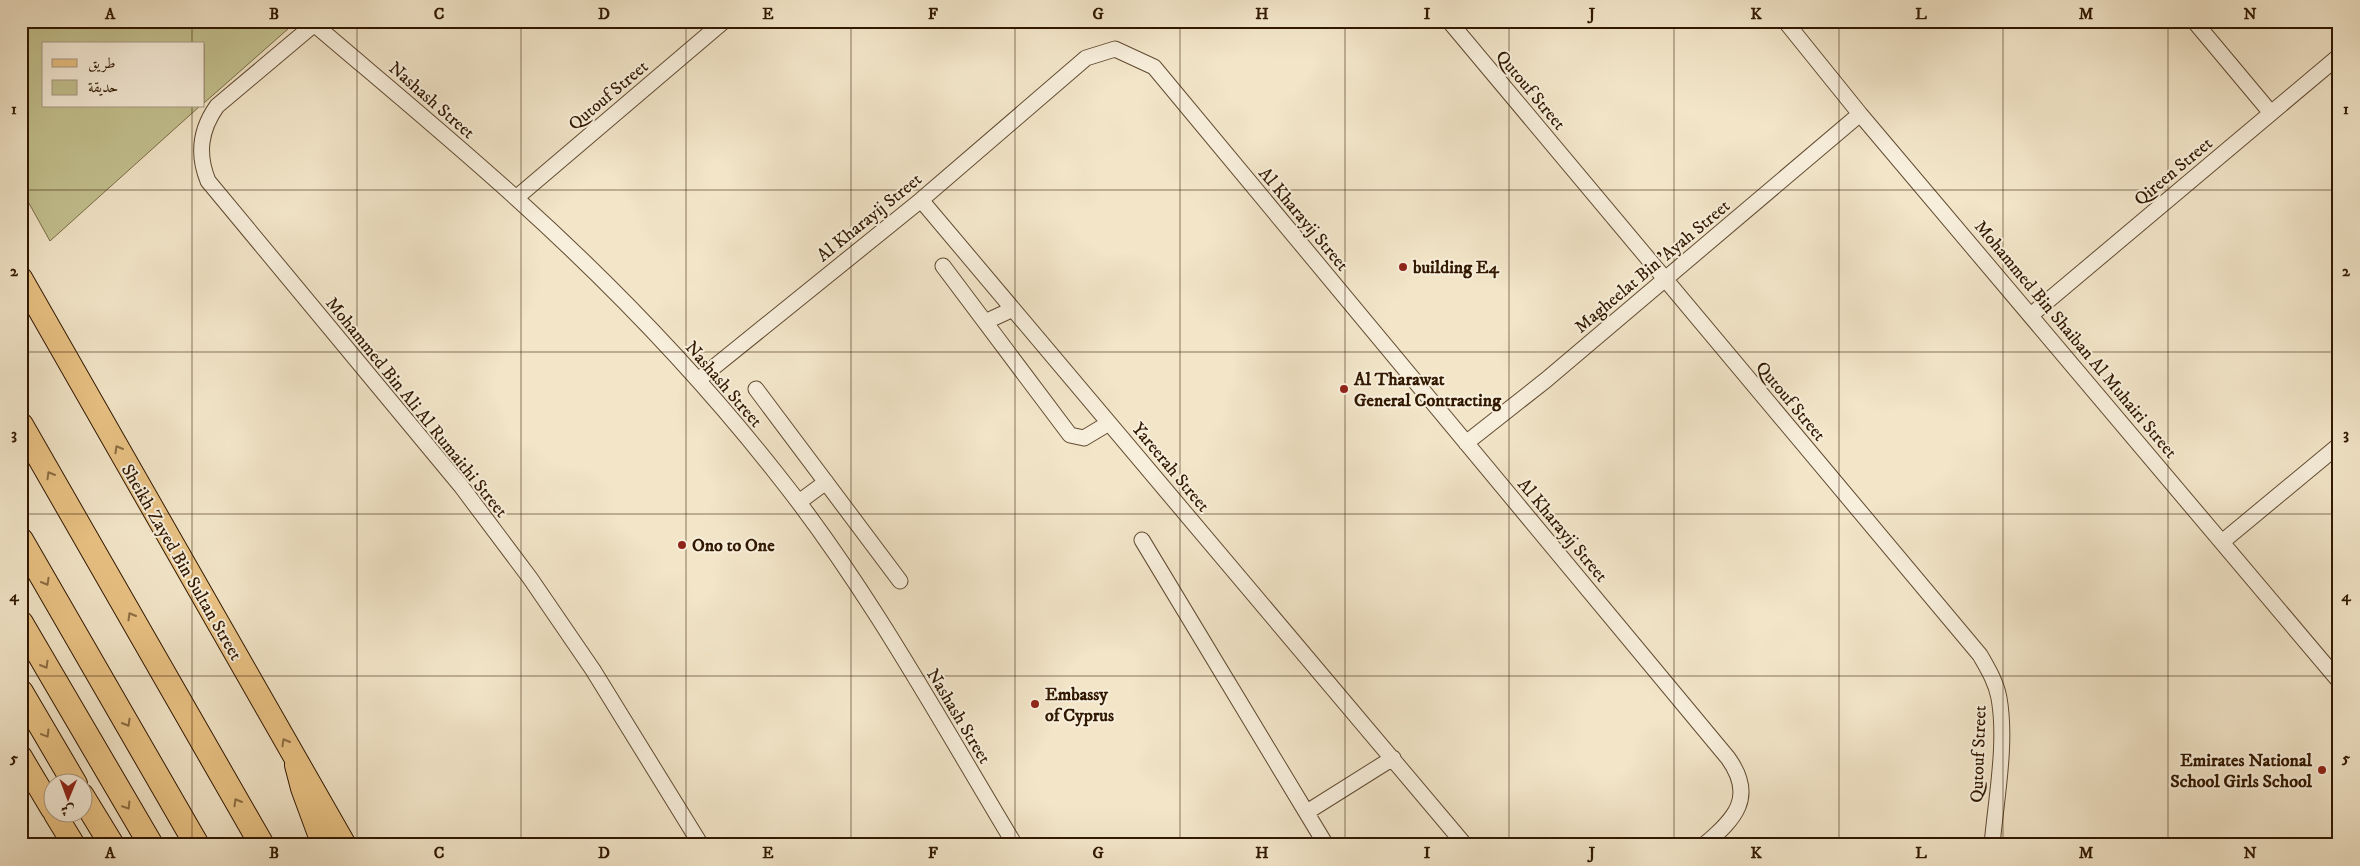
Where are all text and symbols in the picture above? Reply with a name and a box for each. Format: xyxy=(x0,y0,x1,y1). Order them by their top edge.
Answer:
text: A xyxy=(104,4,116,24)
text: B xyxy=(269,4,279,24)
text: C xyxy=(434,4,444,24)
text: D xyxy=(598,4,610,24)
text: E xyxy=(762,4,774,24)
text: F xyxy=(928,4,938,24)
text: G xyxy=(1092,4,1104,24)
text: H xyxy=(1255,4,1269,24)
text: I xyxy=(1424,4,1431,24)
text: J xyxy=(1587,4,1596,24)
text: K xyxy=(1750,4,1762,24)
text: L xyxy=(1915,4,1927,24)
text: M xyxy=(2079,4,2094,24)
text: N xyxy=(2243,4,2257,24)
legend xyxy=(42,42,205,108)
street label: Qutouf Street xyxy=(1490,46,1570,135)
text: طريق xyxy=(88,54,115,73)
street label: Qutouf Street xyxy=(564,56,653,136)
street label: Nashash Street xyxy=(384,57,479,144)
text: حديقة xyxy=(88,78,118,97)
text: 1 xyxy=(11,99,17,119)
text: 1 xyxy=(2343,99,2349,119)
street label: Qireen Street xyxy=(2130,133,2217,211)
street label: Al Kharayij Street xyxy=(1253,163,1353,276)
street label: Al Kharayij Street xyxy=(813,169,927,267)
street label: Magheelat Bin 'Ayah Street xyxy=(1570,195,1735,338)
street label: Mohammed Bin Shaiban Al Muhairi Street xyxy=(1969,216,2182,463)
place label: building E4 xyxy=(1412,257,1500,279)
text: 2 xyxy=(10,261,19,281)
marker: building E4 xyxy=(1397,261,1409,273)
text: 2 xyxy=(2342,261,2351,281)
street label: Mohammed Bin Ali Al Rumaithi Street xyxy=(320,293,512,522)
street label: Nashash Street xyxy=(680,337,767,432)
street label: Qutouf Street xyxy=(1750,357,1830,446)
place label: Al Tharawat General Contracting xyxy=(1353,369,1502,412)
marker: Al Tharawat General Contracting xyxy=(1338,383,1350,395)
street label: Yareerah Street xyxy=(1127,419,1214,517)
text: 3 xyxy=(11,424,17,444)
text: 3 xyxy=(2343,424,2349,444)
one-way arrow xyxy=(114,445,124,454)
street label: Sheikh Zayed Bin Sultan Street xyxy=(116,460,247,665)
one-way arrow xyxy=(46,472,56,481)
street label: Al Kharayij Street xyxy=(1512,474,1612,587)
place label: Ono to One xyxy=(692,535,775,557)
marker: Ono to One xyxy=(676,539,688,551)
one-way arrow xyxy=(39,576,49,585)
text: 4 xyxy=(8,586,19,606)
text: 4 xyxy=(2340,586,2351,606)
one-way arrow xyxy=(127,612,137,621)
one-way arrow xyxy=(39,660,49,669)
street label: Nashash Street xyxy=(921,665,995,768)
place label: Embassy of Cyprus xyxy=(1045,684,1114,727)
marker: Embassy of Cyprus xyxy=(1029,698,1041,710)
street label: Qutouf Street xyxy=(1966,705,1992,803)
one-way arrow xyxy=(120,717,130,726)
one-way arrow xyxy=(39,729,49,738)
one-way arrow xyxy=(281,739,291,748)
text: 5 xyxy=(9,748,18,768)
text: 5 xyxy=(2341,748,2350,768)
place label: Emirates National School Girls School xyxy=(2170,750,2313,793)
marker: Emirates National School Girls School xyxy=(2316,764,2328,776)
north arrow xyxy=(42,774,92,824)
one-way arrow xyxy=(234,799,244,808)
one-way arrow xyxy=(121,800,131,809)
text: ش xyxy=(61,801,75,819)
text: A xyxy=(104,843,116,863)
text: B xyxy=(269,843,279,863)
text: C xyxy=(434,843,444,863)
text: D xyxy=(598,843,610,863)
text: E xyxy=(762,843,774,863)
text: F xyxy=(928,843,938,863)
text: G xyxy=(1092,843,1104,863)
text: H xyxy=(1255,843,1269,863)
text: I xyxy=(1424,843,1431,863)
text: J xyxy=(1587,843,1596,863)
text: K xyxy=(1750,843,1762,863)
text: L xyxy=(1915,843,1927,863)
text: M xyxy=(2079,843,2094,863)
text: N xyxy=(2243,843,2257,863)

